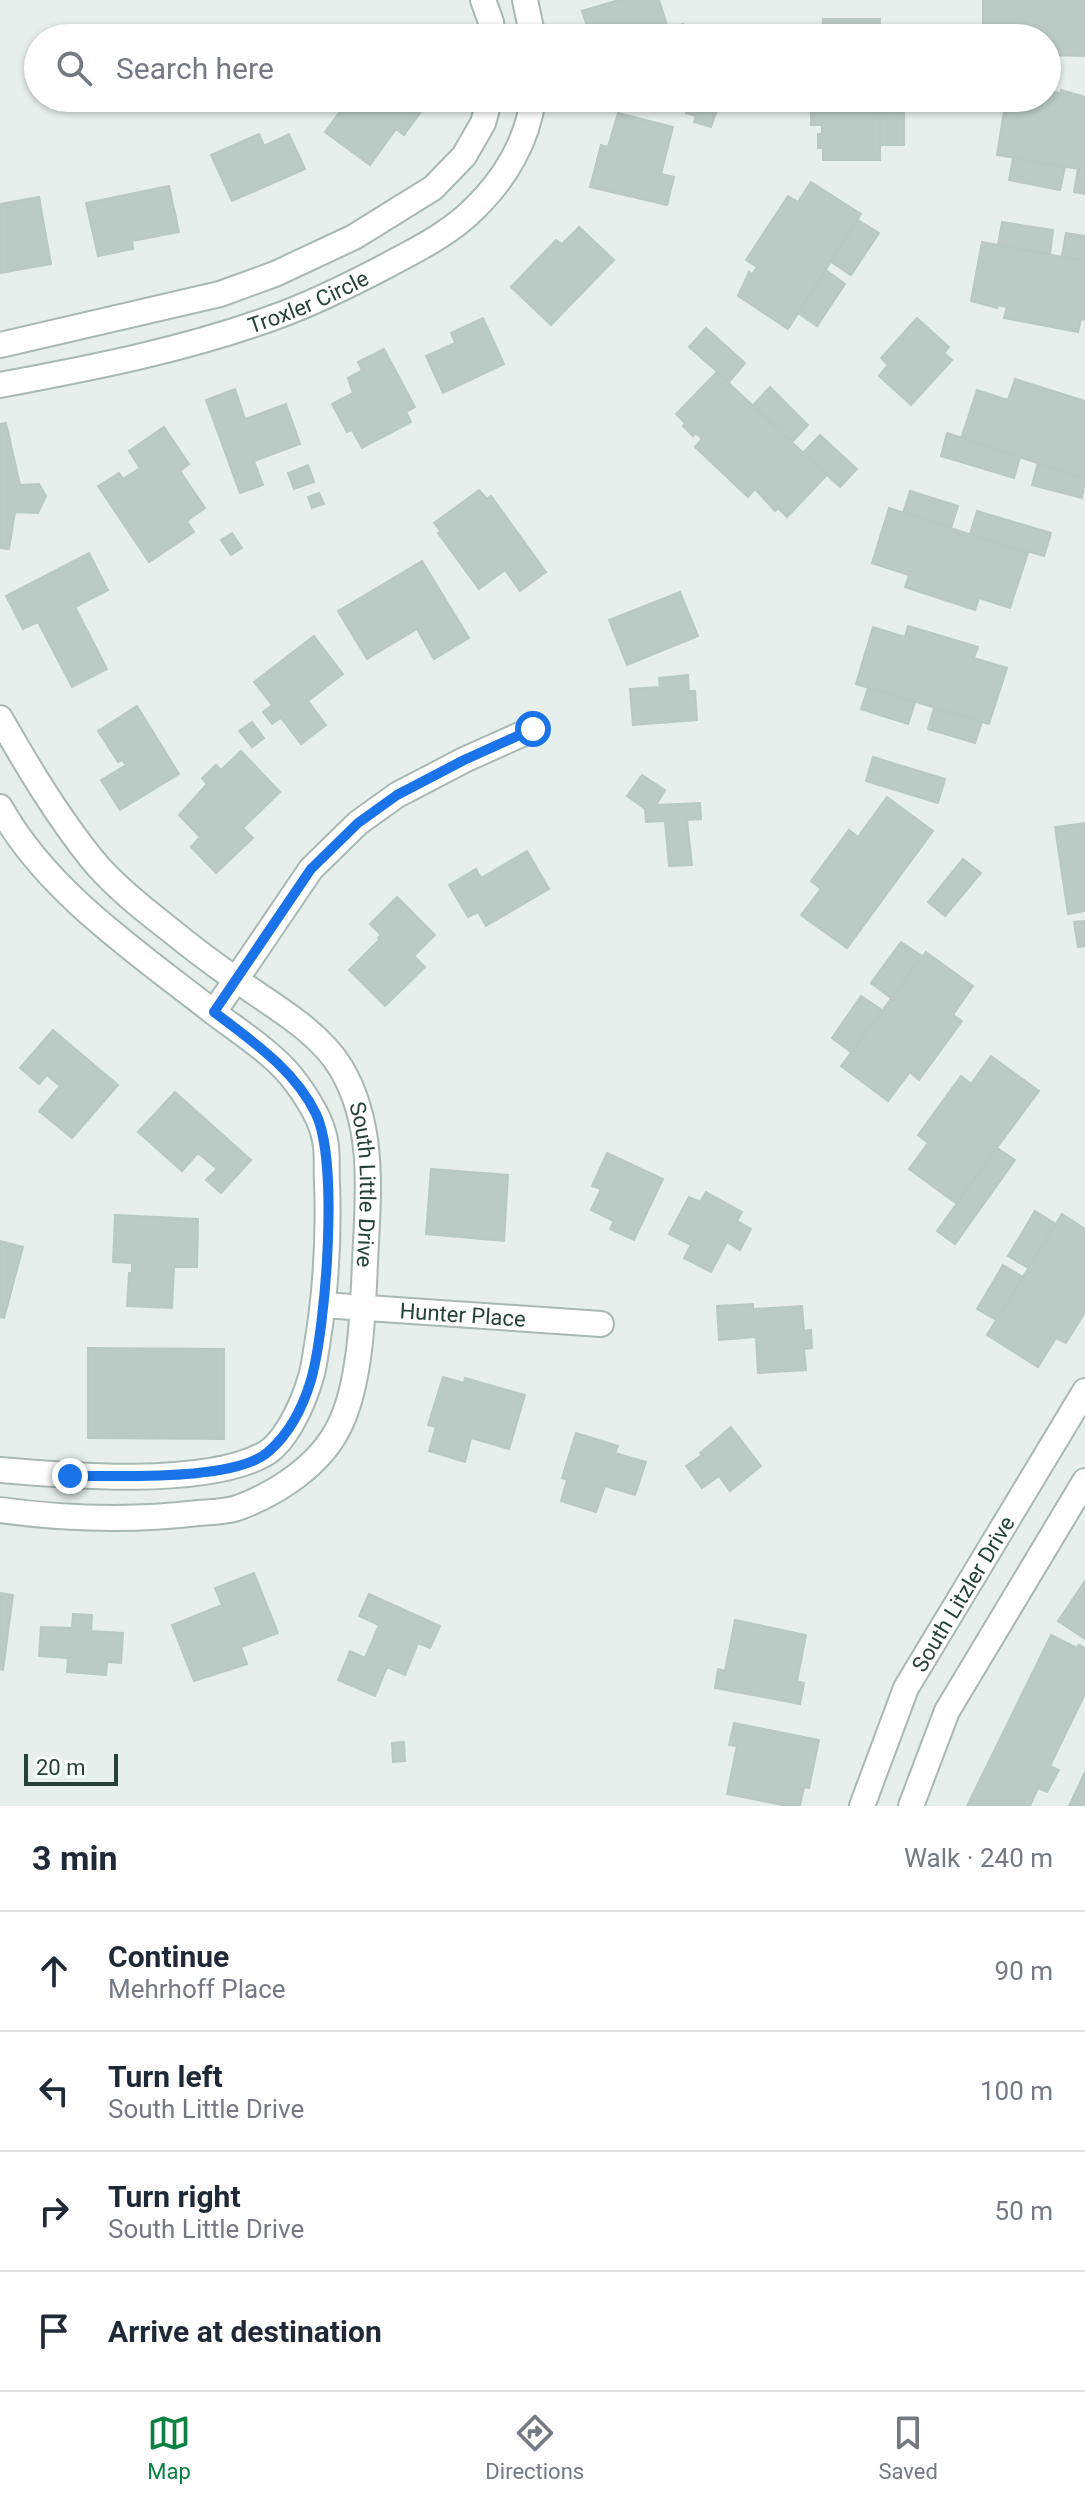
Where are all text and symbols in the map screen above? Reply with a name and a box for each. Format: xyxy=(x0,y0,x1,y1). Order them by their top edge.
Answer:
search box xyxy=(24,24,1061,112)
icon: search xyxy=(52,46,96,90)
text: Search here xyxy=(116,51,274,86)
street label: Troxler Circle xyxy=(245,265,372,338)
route start xyxy=(515,711,551,747)
street label: South Little Drive xyxy=(345,1099,380,1268)
street label: Hunter Place xyxy=(399,1298,526,1331)
route end xyxy=(52,1458,88,1494)
street label: South Litzler Drive xyxy=(906,1511,1019,1676)
scale bar xyxy=(24,1750,118,1786)
text: 20 m xyxy=(36,1755,85,1780)
text: 3 min xyxy=(32,1838,117,1878)
text: Walk · 240 m xyxy=(904,1843,1053,1873)
text: Continue xyxy=(108,1939,229,1974)
icon: ahead xyxy=(32,1949,76,1993)
text: 90 m xyxy=(995,1956,1053,1986)
text: Mehrhoff Place xyxy=(108,1974,286,2004)
text: Turn left xyxy=(108,2059,223,2094)
icon: left xyxy=(32,2069,76,2113)
text: 100 m xyxy=(980,2076,1053,2106)
text: South Little Drive xyxy=(108,2094,304,2124)
text: Turn right xyxy=(108,2179,241,2214)
icon: right xyxy=(32,2189,76,2233)
text: 50 m xyxy=(995,2196,1053,2226)
text: South Little Drive xyxy=(108,2214,304,2244)
icon: arrive xyxy=(32,2309,76,2353)
text: Arrive at destination xyxy=(108,2314,382,2349)
tab: Map xyxy=(147,2411,191,2484)
tab: Directions xyxy=(485,2411,584,2484)
tab: Saved xyxy=(878,2411,938,2484)

